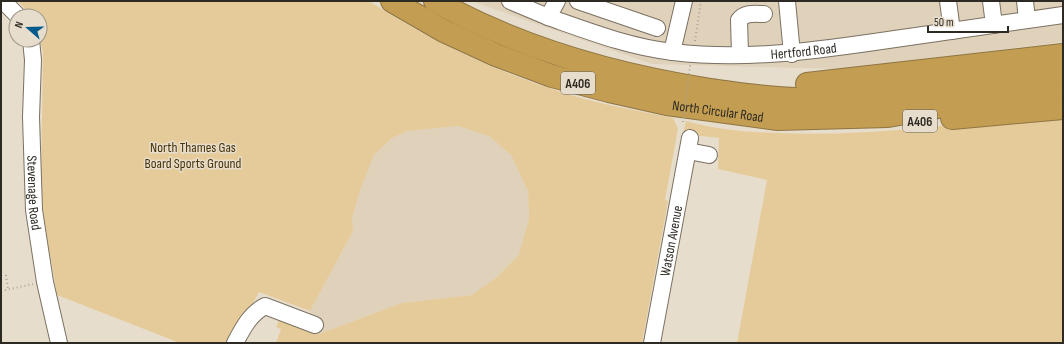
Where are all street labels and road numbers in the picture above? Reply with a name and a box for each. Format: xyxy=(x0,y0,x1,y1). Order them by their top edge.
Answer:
street label: Hertford Road xyxy=(770,39,838,63)
road number: A406 xyxy=(561,72,595,94)
street label: North Circular Road xyxy=(671,97,765,126)
road number: A406 xyxy=(903,110,937,132)
street label: Stevenage Road xyxy=(23,155,45,231)
street label: Watson Avenue xyxy=(657,204,686,278)

